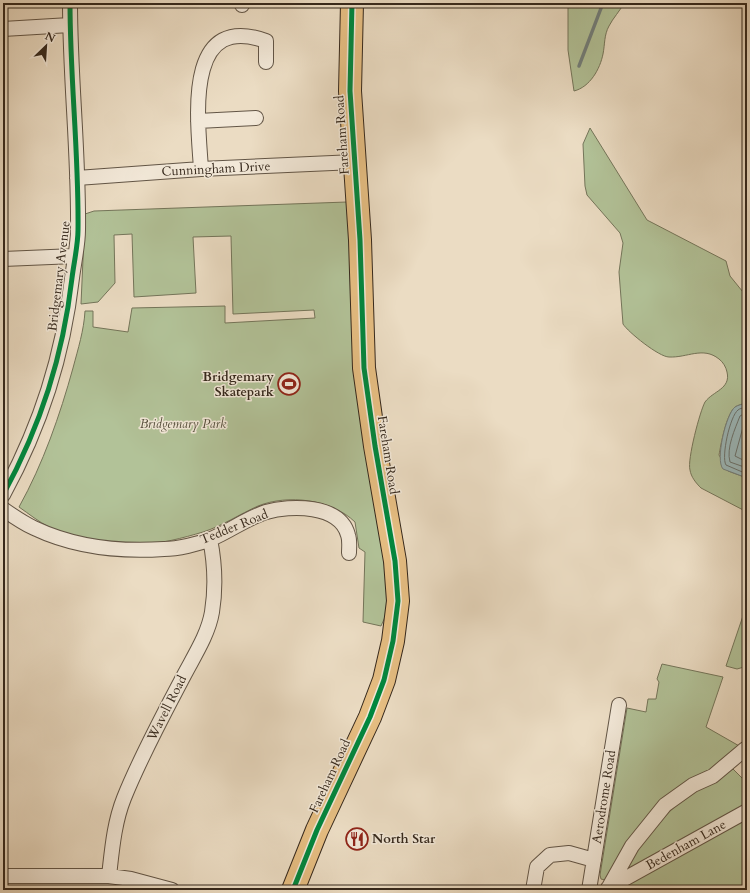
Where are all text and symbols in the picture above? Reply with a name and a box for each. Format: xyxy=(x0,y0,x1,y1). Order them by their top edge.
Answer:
north arrow xyxy=(26,26,66,66)
text: N xyxy=(43,29,58,46)
street label: Fareham Road xyxy=(330,95,354,175)
street label: Cunningham Drive xyxy=(161,157,271,181)
street label: Bridgemary Avenue xyxy=(43,220,75,332)
place label: Bridgemary Skatepark xyxy=(203,368,275,401)
sports icon: Bridgemary Skatepark xyxy=(276,371,302,397)
street label: Fareham Road xyxy=(373,414,403,496)
park label: Bridgemary Park xyxy=(140,415,227,433)
street label: Tedder Road xyxy=(197,505,271,549)
street label: Wavell Road xyxy=(142,672,191,745)
street label: Fareham Road xyxy=(305,736,355,816)
street label: Aerodrome Road xyxy=(588,749,620,845)
street label: Bedenham Lane xyxy=(643,816,729,874)
restaurant icon: North Star xyxy=(344,826,370,852)
place label: North Star xyxy=(372,830,436,848)

